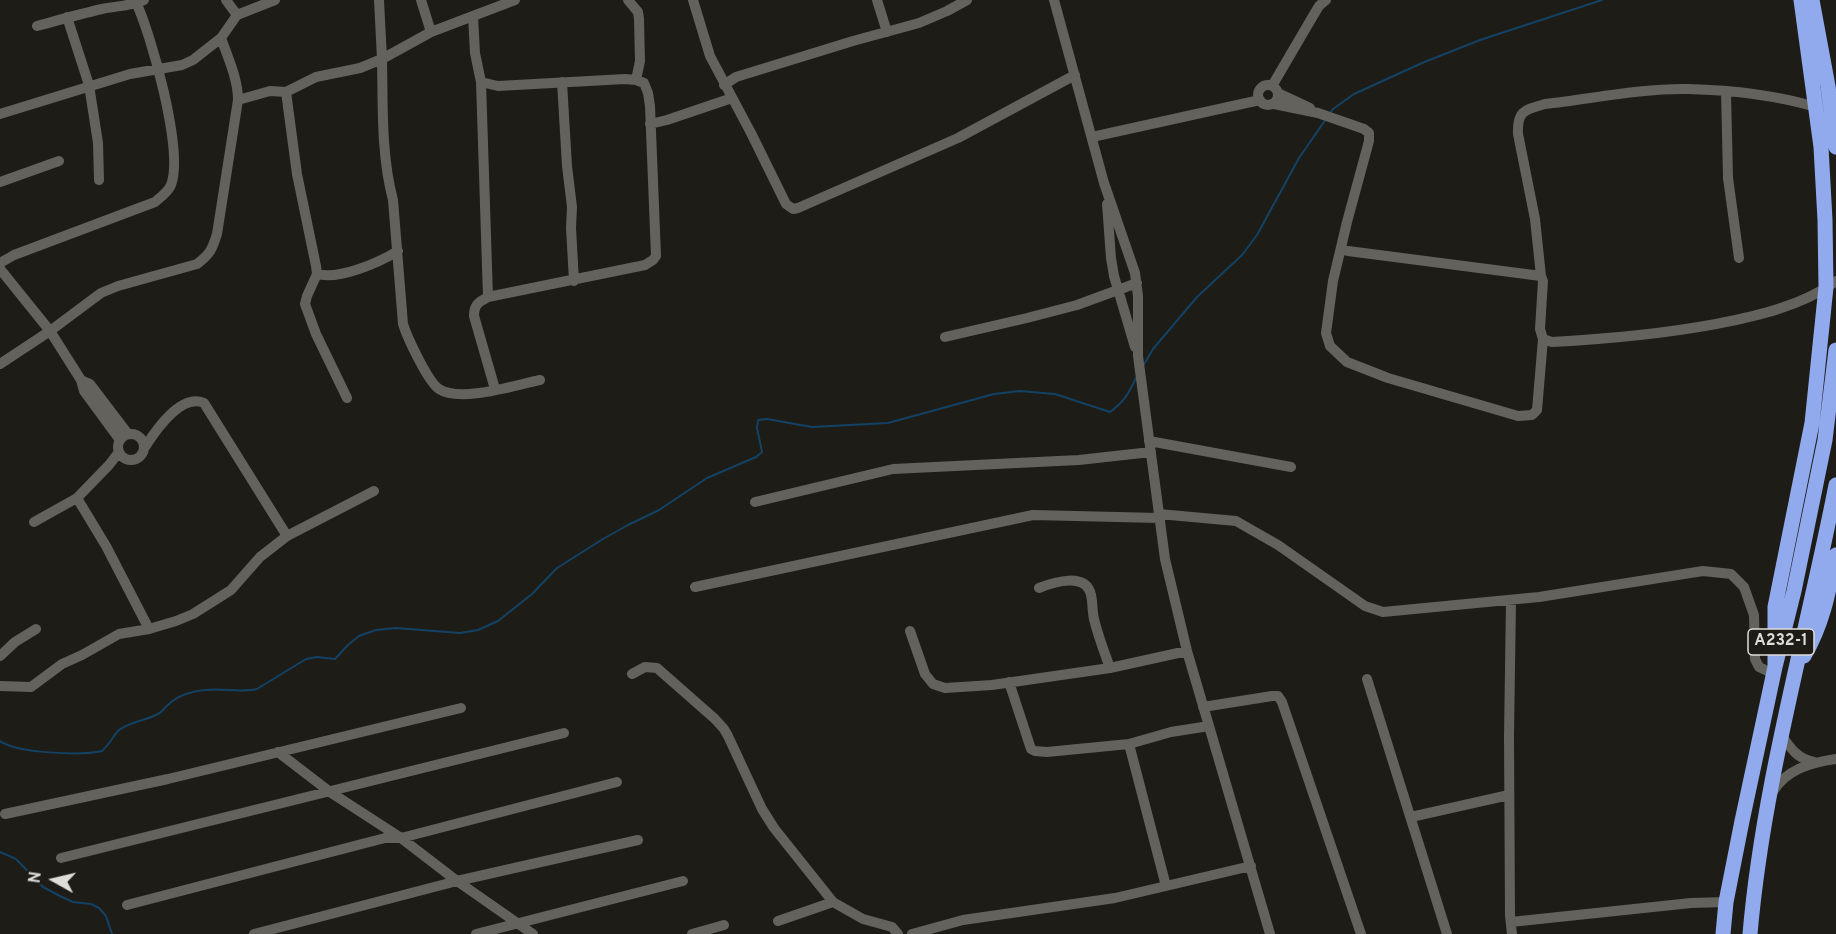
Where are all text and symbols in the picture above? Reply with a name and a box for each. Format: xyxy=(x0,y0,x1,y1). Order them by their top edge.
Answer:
road number: A232-1 xyxy=(1748,629,1814,655)
north arrow xyxy=(24,850,84,910)
text: N xyxy=(25,870,47,885)

